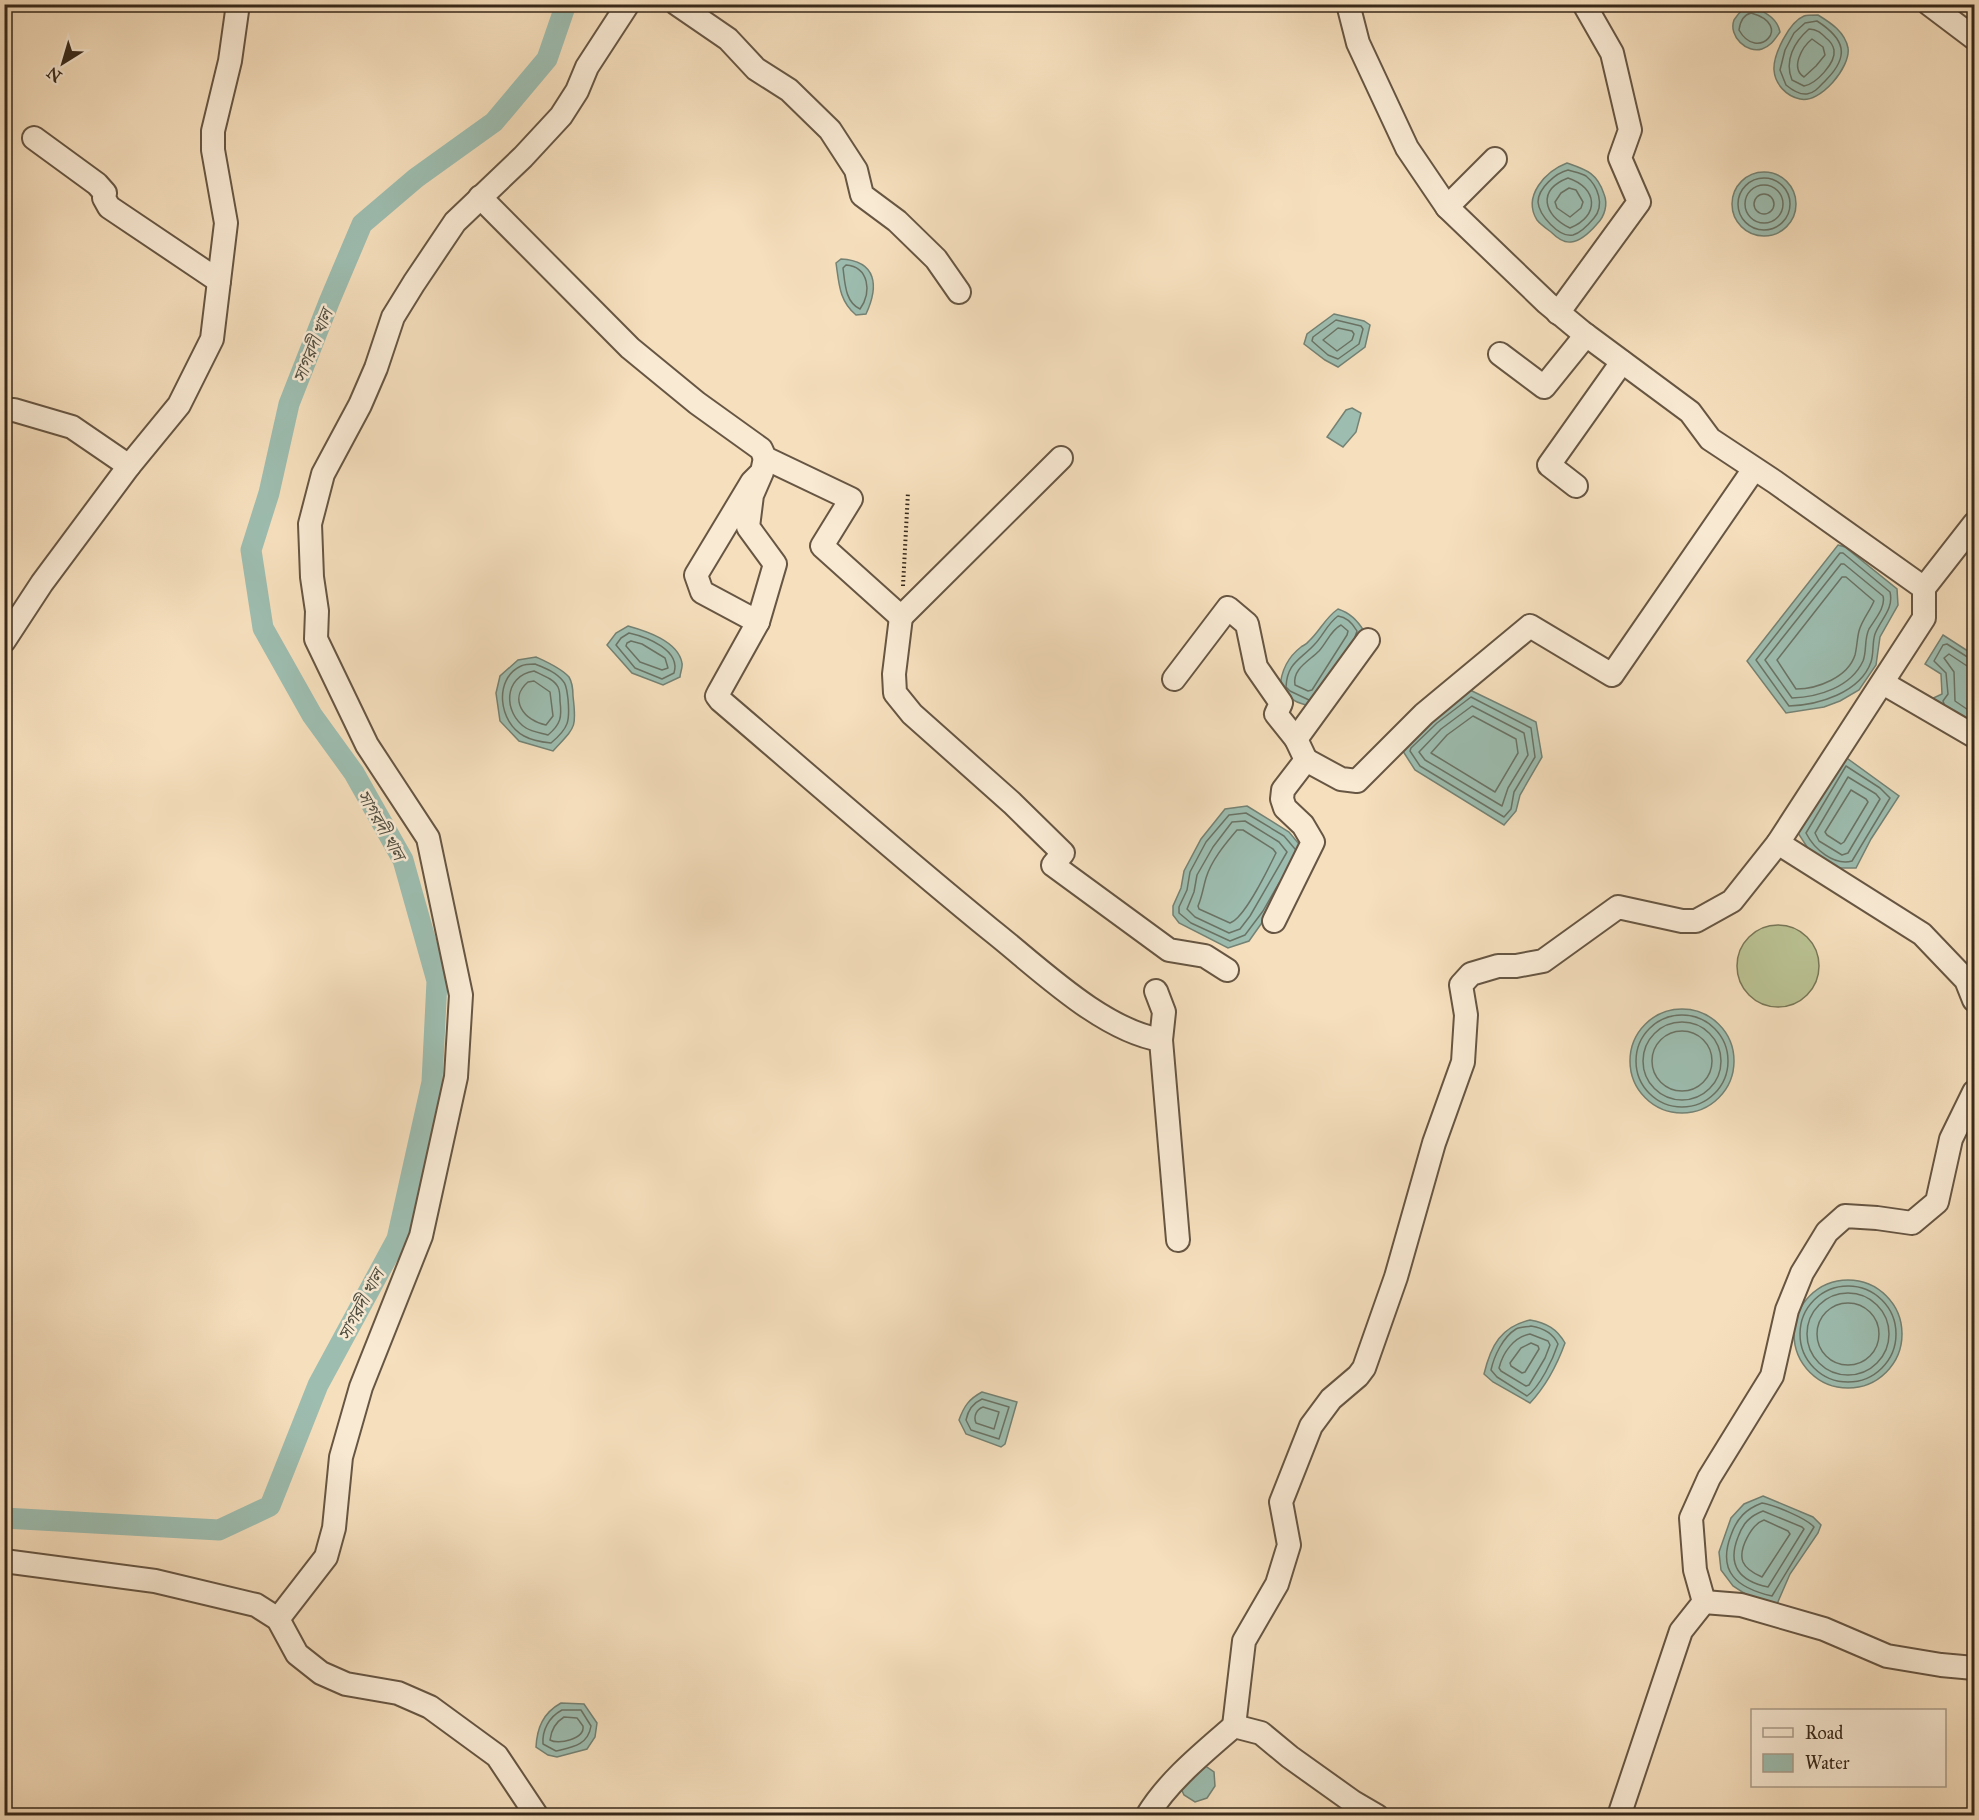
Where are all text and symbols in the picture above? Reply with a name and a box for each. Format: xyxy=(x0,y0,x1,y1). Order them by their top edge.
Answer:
north arrow xyxy=(33,33,93,93)
text: N xyxy=(43,63,65,86)
water label: সাগরদী খাল xyxy=(288,302,339,386)
water label: সাগরদী খাল xyxy=(352,786,412,867)
water label: সাগরদী খাল xyxy=(333,1262,391,1344)
legend xyxy=(1751,1709,1946,1787)
text: Road xyxy=(1805,1722,1843,1744)
text: Water xyxy=(1805,1752,1850,1774)

